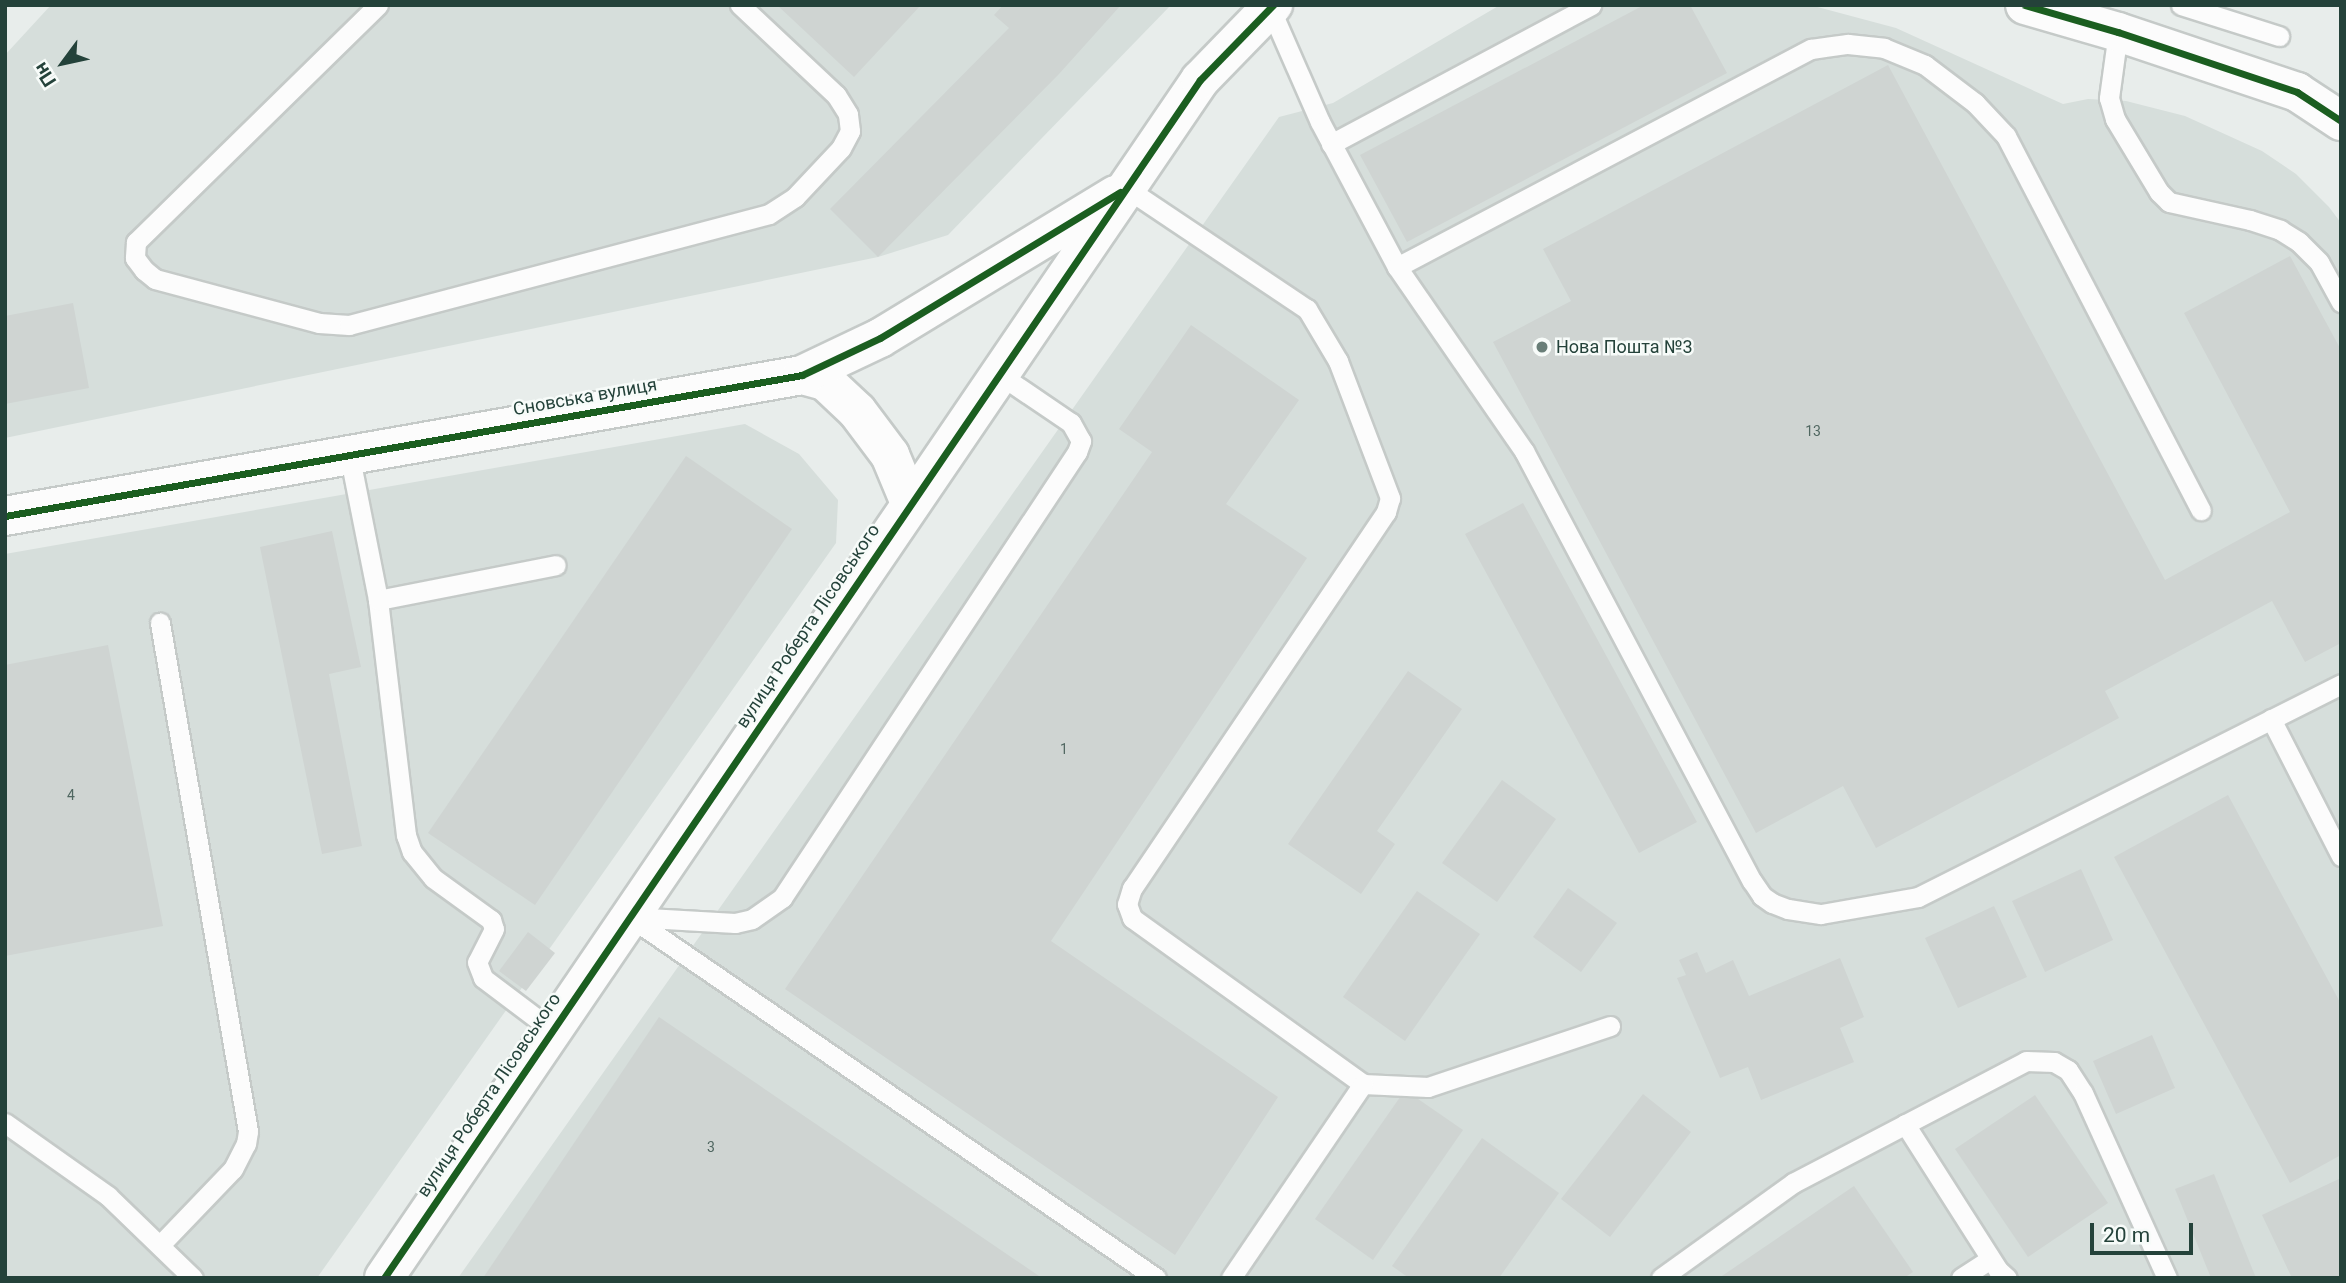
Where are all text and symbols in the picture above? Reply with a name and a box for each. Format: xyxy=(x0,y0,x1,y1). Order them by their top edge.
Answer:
north arrow xyxy=(28,28,98,98)
text: Пн xyxy=(29,58,61,91)
place label: Нова Пошта №3 xyxy=(1556,336,1693,358)
marker: Нова Пошта №3 xyxy=(1534,339,1550,355)
street label: Сновська вулиця xyxy=(511,374,659,420)
house number: 13 xyxy=(1805,423,1821,439)
street label: вулиця Роберта Лісовського xyxy=(732,520,884,732)
house number: 1 xyxy=(1060,741,1068,757)
house number: 4 xyxy=(67,787,75,803)
street label: вулиця Роберта Лісовського xyxy=(413,989,565,1201)
house number: 3 xyxy=(707,1139,715,1155)
scale bar xyxy=(2094,1210,2197,1254)
text: 20 m xyxy=(2103,1223,2150,1247)

